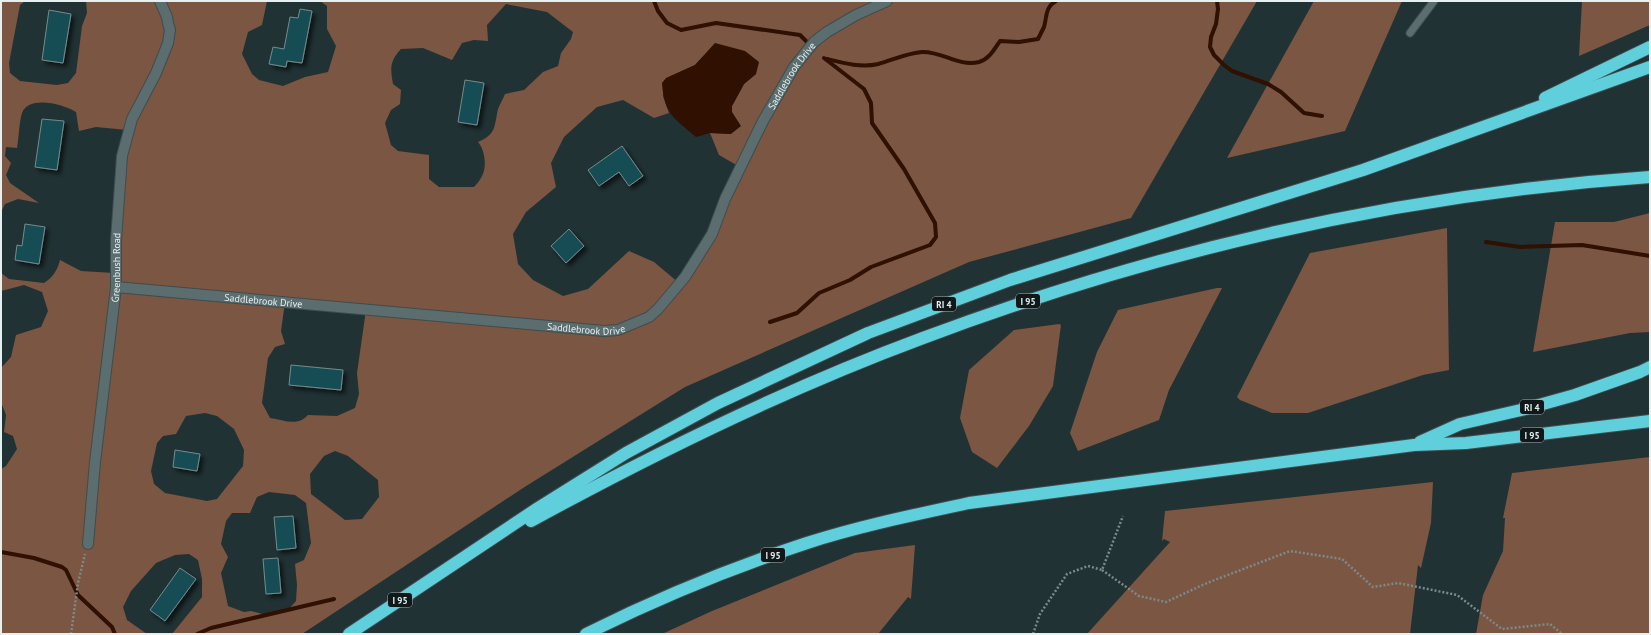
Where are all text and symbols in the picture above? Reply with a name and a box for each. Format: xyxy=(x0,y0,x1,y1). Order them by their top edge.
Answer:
street label: Saddlebrook Drive xyxy=(765,39,818,112)
street label: Greenbush Road xyxy=(108,232,123,303)
street label: Saddlebrook Drive xyxy=(224,290,303,310)
road number: I 95 xyxy=(1016,294,1040,308)
road number: RI 4 xyxy=(932,297,956,311)
street label: Saddlebrook Drive xyxy=(547,319,627,338)
road number: RI 4 xyxy=(1520,400,1544,414)
road number: I 95 xyxy=(1520,428,1544,442)
road number: I 95 xyxy=(761,548,785,562)
road number: I 95 xyxy=(388,593,412,607)

